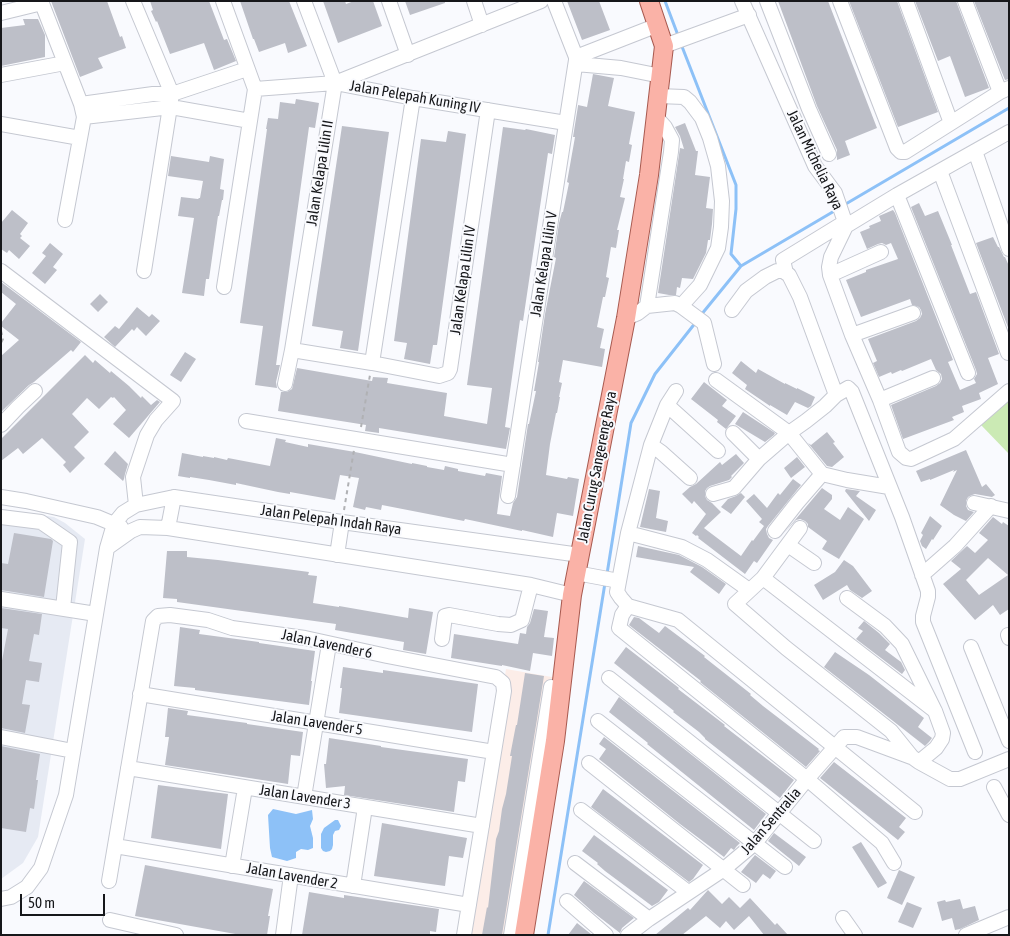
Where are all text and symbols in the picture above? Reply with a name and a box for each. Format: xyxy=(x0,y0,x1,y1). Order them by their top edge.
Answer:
street label: Jalan Pelepah Kuning IV xyxy=(348,77,482,117)
street label: Jalan Michelia Raya xyxy=(783,107,847,213)
street label: Jalan Kelapa Lilin II xyxy=(303,119,337,227)
street label: Jalan Kelapa Lilin V xyxy=(527,210,561,318)
street label: Jalan Kelapa Lilin IV xyxy=(446,224,480,336)
street label: Jalan Curug Sangereng Raya xyxy=(573,390,621,544)
street label: Jalan Pelepah Indah Raya xyxy=(259,501,403,539)
street label: Jalan Lavender 6 xyxy=(280,626,374,662)
street label: Jalan Lavender 5 xyxy=(270,707,364,739)
street label: Jalan Lavender 3 xyxy=(258,781,352,813)
street label: Jalan Sentralia xyxy=(737,784,805,858)
street label: Jalan Lavender 2 xyxy=(245,859,339,893)
scale bar xyxy=(22,884,108,916)
text: 50 m xyxy=(28,894,55,911)

